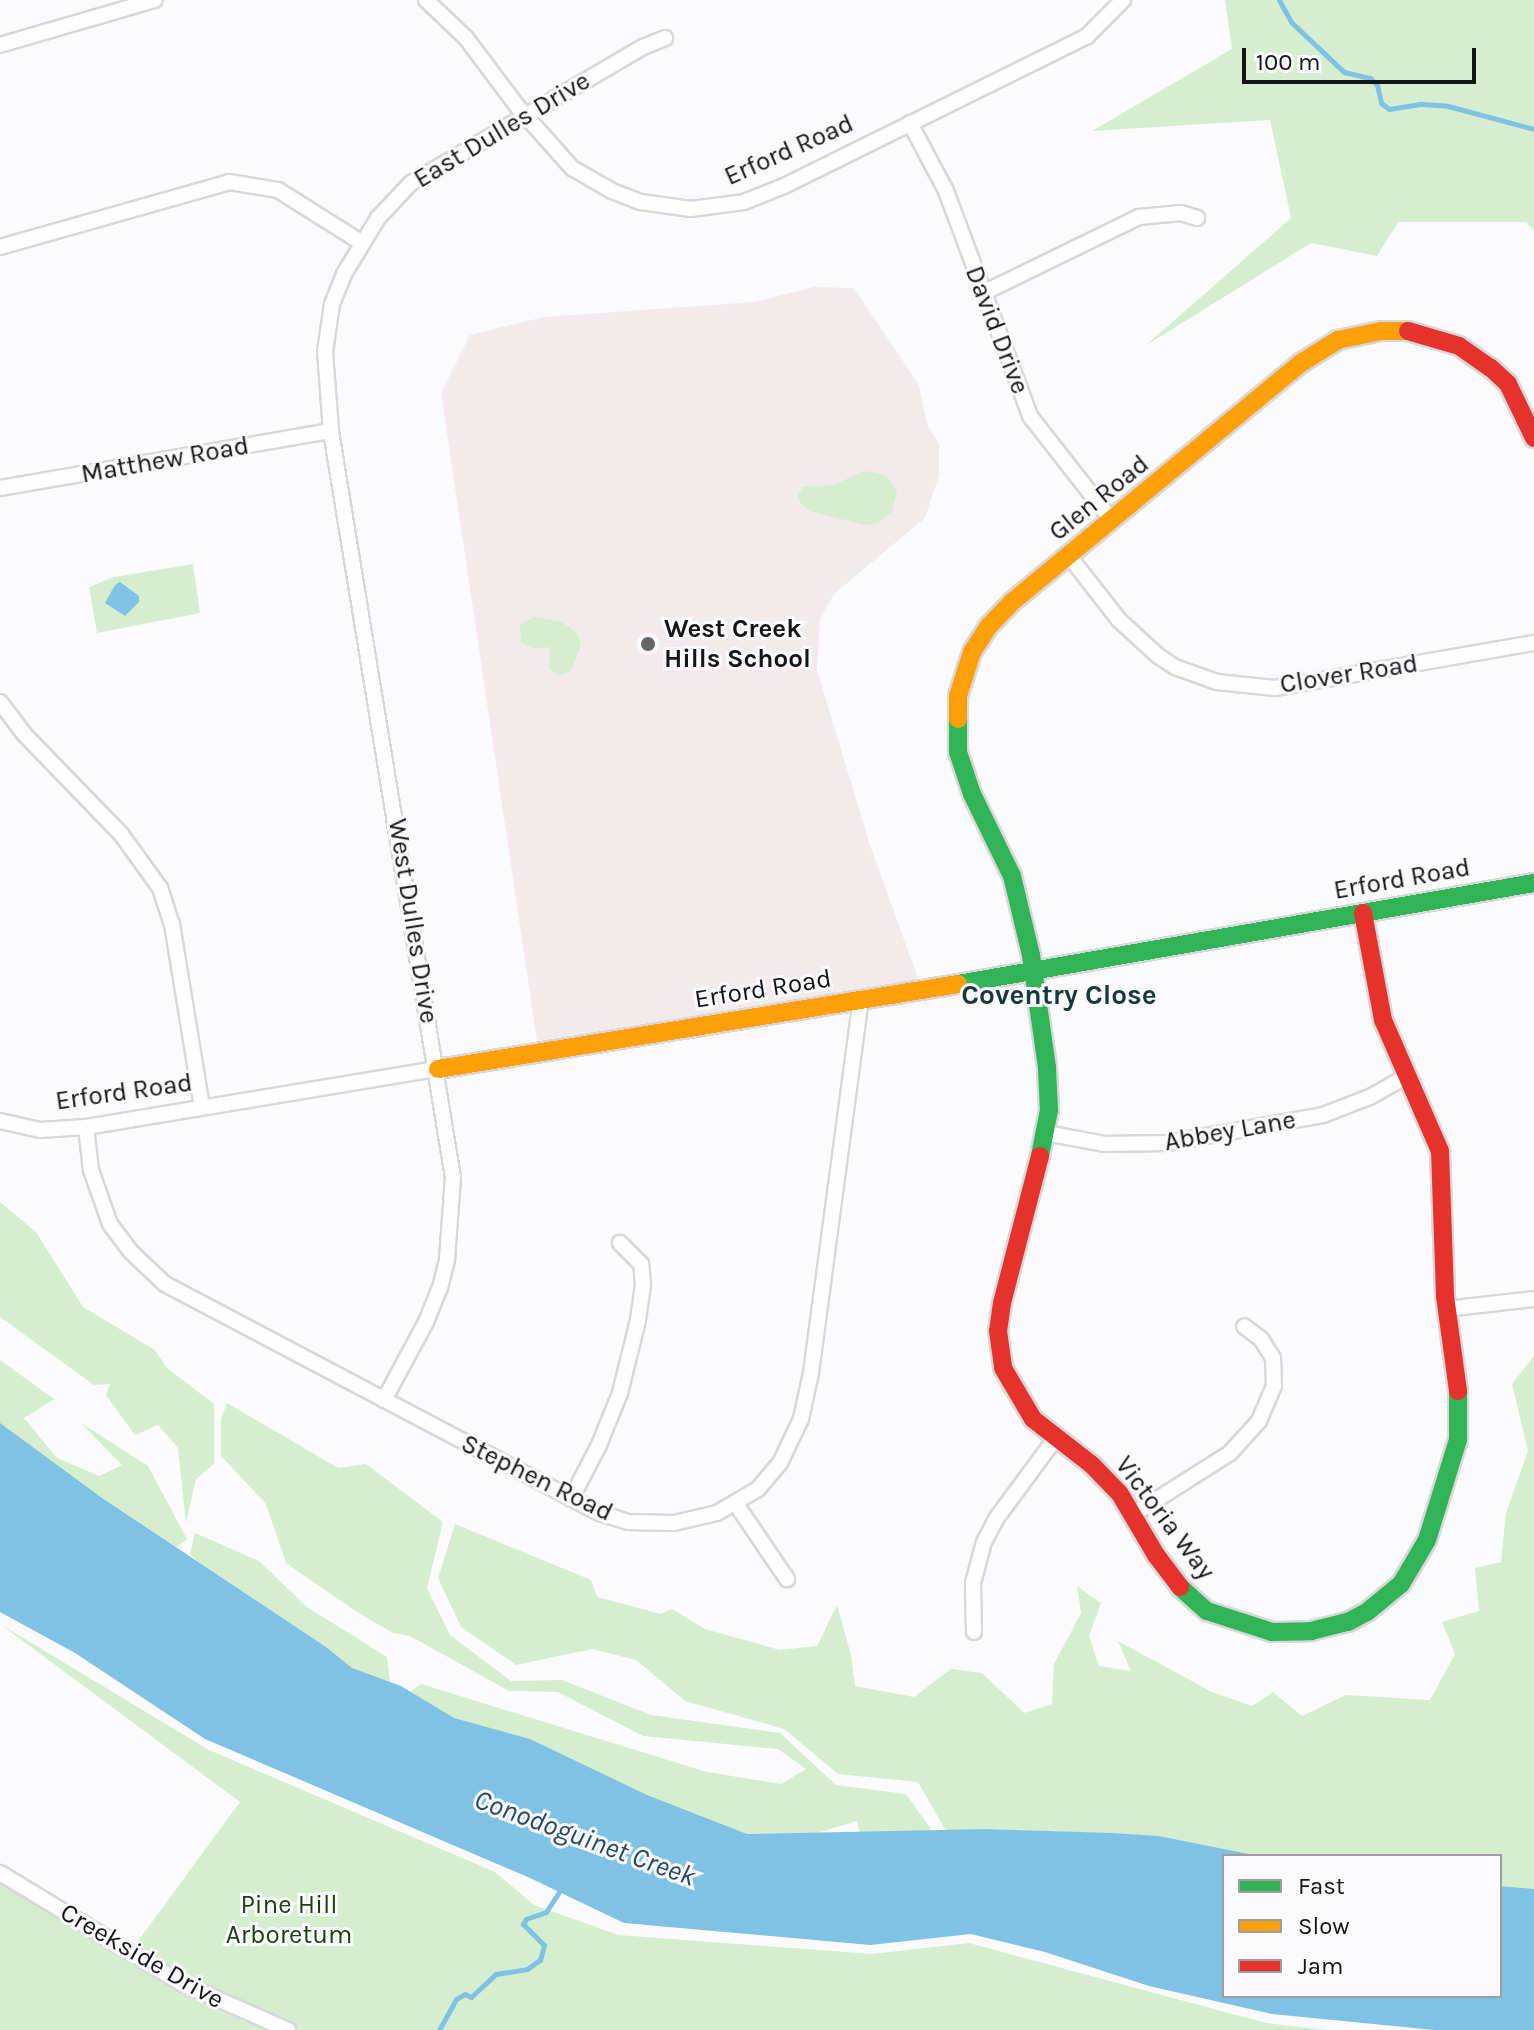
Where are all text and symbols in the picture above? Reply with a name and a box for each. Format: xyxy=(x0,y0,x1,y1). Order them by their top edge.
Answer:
scale bar xyxy=(1246,32,1480,82)
text: 100 m xyxy=(1256,48,1321,76)
street label: East Dulles Drive xyxy=(408,65,596,195)
street label: Erford Road xyxy=(720,108,858,192)
street label: David Drive xyxy=(958,262,1036,398)
street label: Matthew Road xyxy=(79,430,251,490)
street label: Glen Road xyxy=(1043,448,1155,548)
place label: West Creek Hills School xyxy=(664,613,811,674)
marker: West Creek Hills School xyxy=(639,635,657,653)
street label: Clover Road xyxy=(1278,648,1420,700)
street label: West Dulles Drive xyxy=(381,816,445,1026)
street label: Erford Road xyxy=(1331,852,1473,906)
street label: Erford Road xyxy=(692,963,834,1015)
district label: Coventry Close xyxy=(961,978,1157,1012)
street label: Erford Road xyxy=(54,1067,194,1117)
street label: Abbey Lane xyxy=(1162,1104,1298,1158)
street label: Stephen Road xyxy=(456,1428,618,1528)
street label: Victoria Way xyxy=(1109,1450,1221,1586)
water label: Conodoguinet Creek xyxy=(470,1782,700,1894)
legend xyxy=(1222,1854,1502,1998)
text: Fast xyxy=(1298,1872,1345,1900)
park label: Pine Hill Arboretum xyxy=(226,1889,352,1950)
street label: Creekside Drive xyxy=(55,1897,229,2015)
text: Slow xyxy=(1298,1912,1350,1940)
text: Jam xyxy=(1298,1952,1343,1980)

